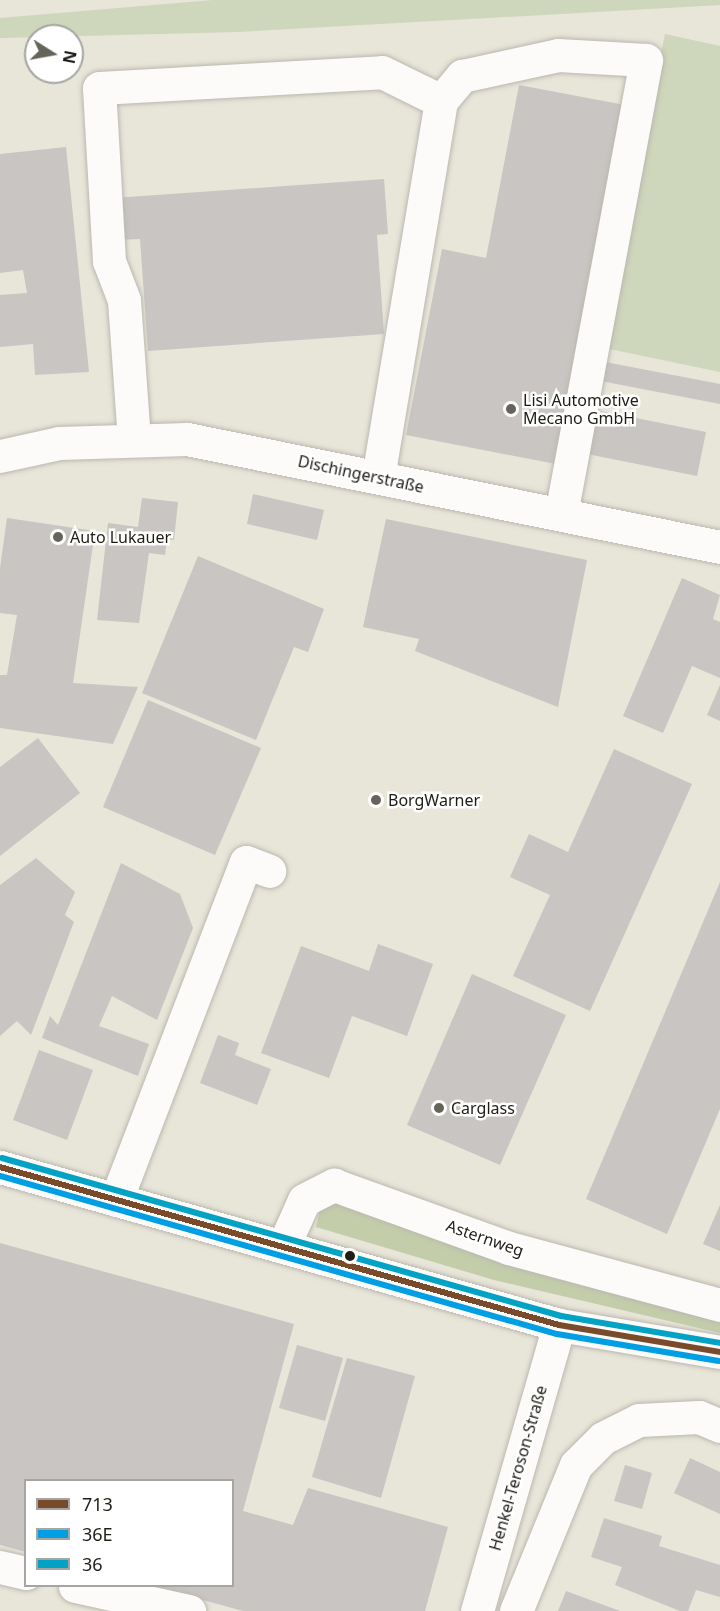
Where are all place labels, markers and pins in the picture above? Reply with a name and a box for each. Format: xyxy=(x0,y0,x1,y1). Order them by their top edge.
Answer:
place label: Lisi Automotive Mecano GmbH xyxy=(523,390,639,428)
marker: Lisi Automotive Mecano GmbH xyxy=(504,402,518,416)
place label: Auto Lukauer xyxy=(70,527,171,547)
marker: Auto Lukauer xyxy=(51,530,65,544)
place label: BorgWarner xyxy=(388,790,480,810)
marker: BorgWarner xyxy=(369,793,383,807)
place label: Carglass xyxy=(451,1098,515,1118)
marker: Carglass xyxy=(432,1101,446,1115)
unlabelled marker xyxy=(344,1250,356,1262)

